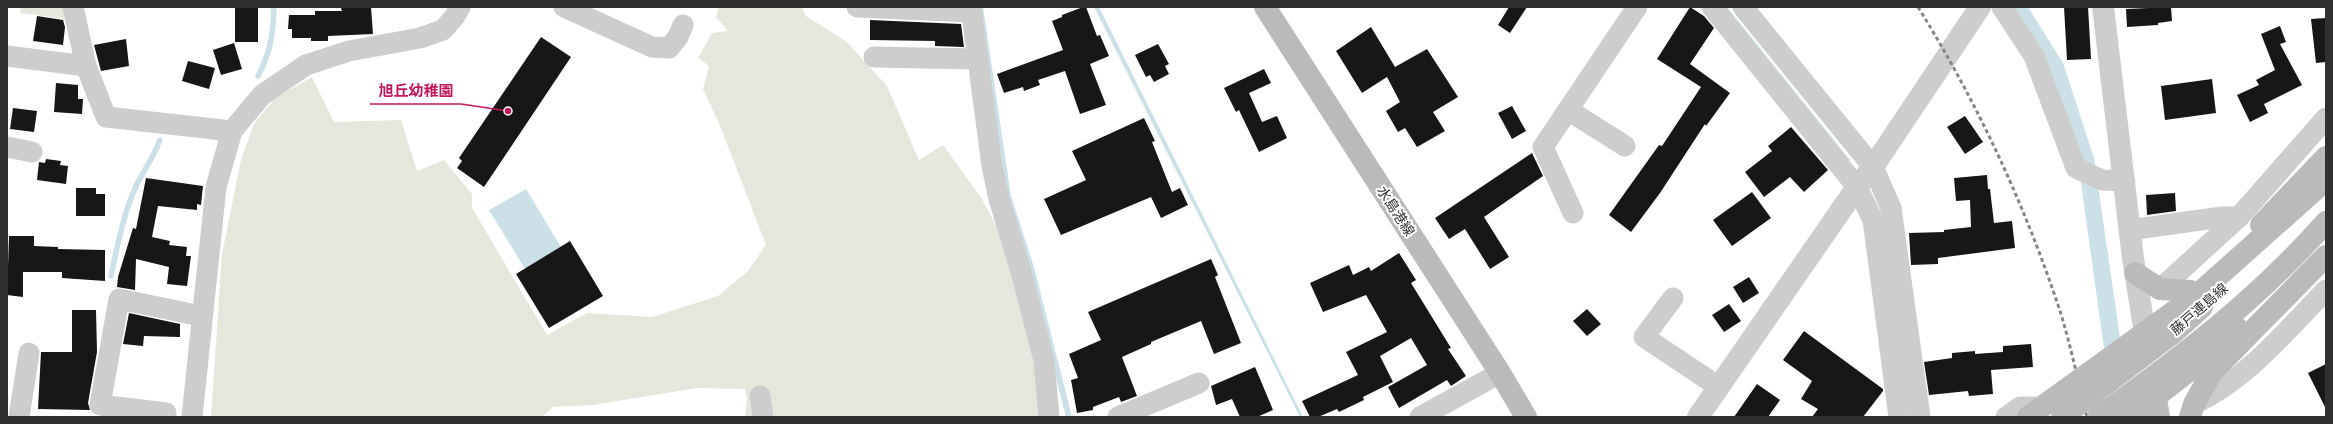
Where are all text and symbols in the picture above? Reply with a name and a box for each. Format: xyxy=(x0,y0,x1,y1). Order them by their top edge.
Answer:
callout: 旭丘幼稚園 xyxy=(370,77,461,104)
text: 旭丘幼稚園 xyxy=(378,82,454,99)
street label: 水島港線 xyxy=(1374,183,1418,239)
street label: 藤戸連島線 xyxy=(2167,280,2231,338)

